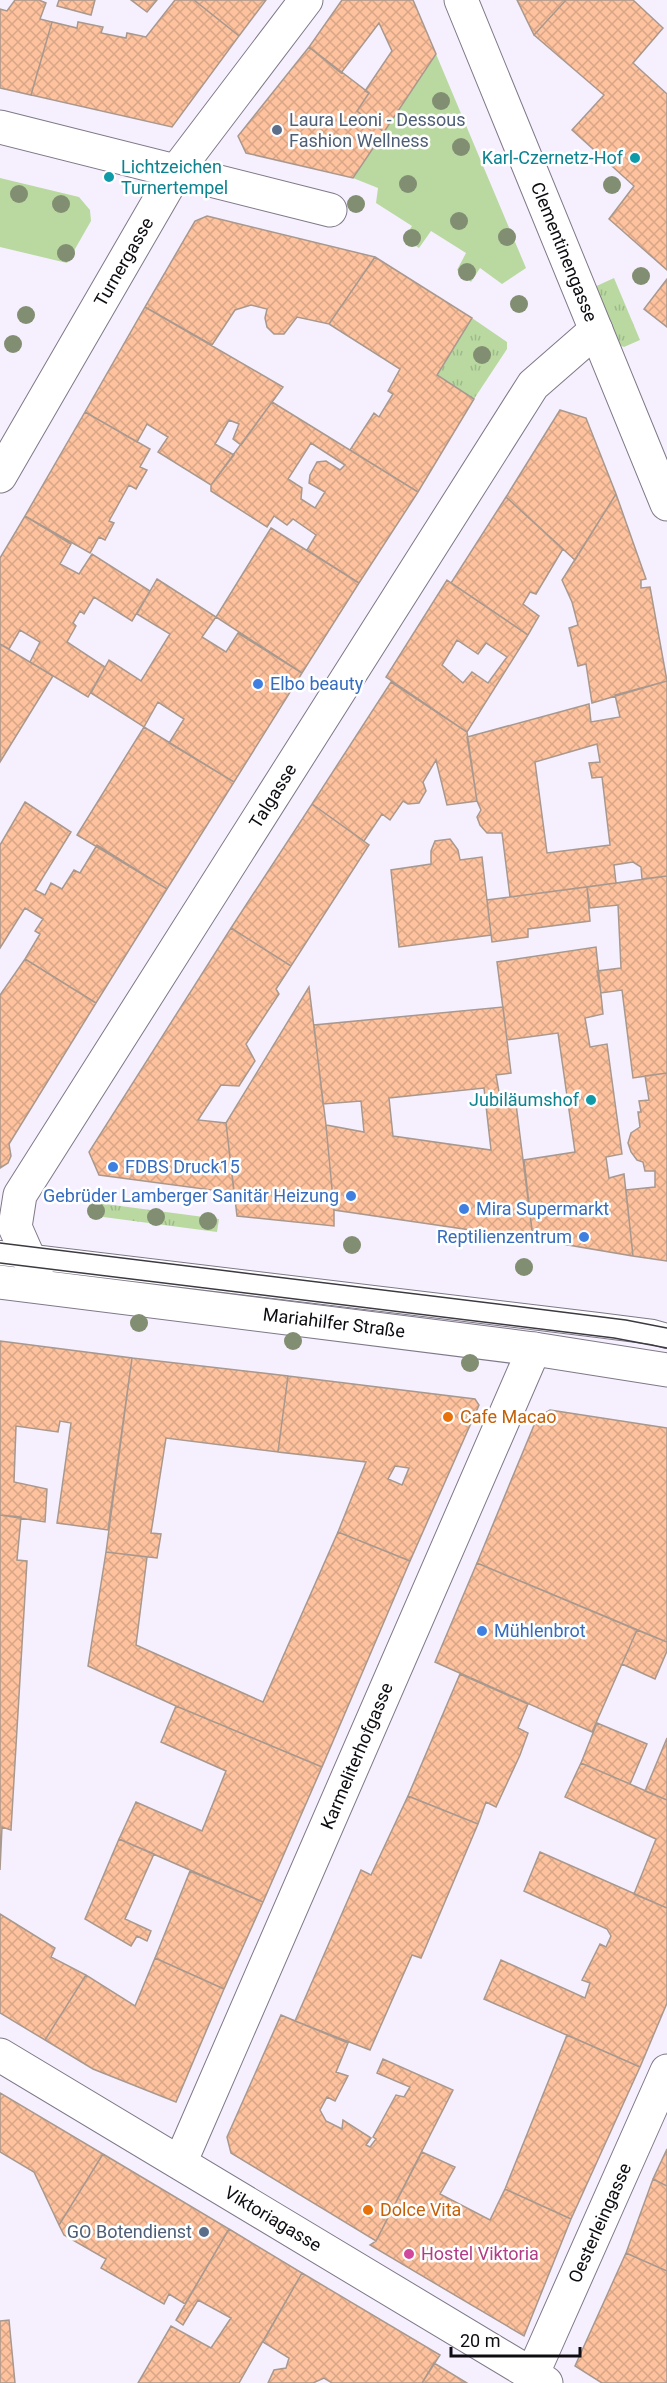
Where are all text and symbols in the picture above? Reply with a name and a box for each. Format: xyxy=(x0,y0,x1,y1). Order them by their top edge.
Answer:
place label: Laura Leoni - Dessous Fashion Wellness xyxy=(289,109,466,151)
marker: Laura Leoni - Dessous Fashion Wellness xyxy=(270,123,284,137)
place label: Karl-Czernetz-Hof xyxy=(482,147,624,168)
marker: Karl-Czernetz-Hof xyxy=(628,151,642,165)
place label: Lichtzeichen Turnertempel xyxy=(121,156,228,198)
marker: Lichtzeichen Turnertempel xyxy=(102,170,116,184)
street label: Clementinengasse xyxy=(527,179,602,325)
street label: Turnergasse xyxy=(90,213,158,310)
place label: Elbo beauty xyxy=(270,673,364,694)
marker: Elbo beauty xyxy=(251,677,265,691)
street label: Talgasse xyxy=(245,760,301,832)
place label: Jubiläumshof xyxy=(469,1089,580,1110)
marker: Jubiläumshof xyxy=(584,1093,598,1107)
place label: FDBS Druck15 xyxy=(125,1156,240,1177)
marker: FDBS Druck15 xyxy=(106,1160,120,1174)
place label: Gebrüder Lamberger Sanitär Heizung xyxy=(43,1185,339,1206)
marker: Gebrüder Lamberger Sanitär Heizung xyxy=(344,1189,358,1203)
place label: Mira Supermarkt xyxy=(476,1198,609,1219)
marker: Mira Supermarkt xyxy=(457,1202,471,1216)
place label: Reptilienzentrum xyxy=(437,1226,572,1247)
marker: Reptilienzentrum xyxy=(577,1230,591,1244)
street label: Mariahilfer Straße xyxy=(262,1303,406,1342)
place label: Cafe Macao xyxy=(460,1406,557,1427)
marker: Cafe Macao xyxy=(441,1410,455,1424)
place label: Mühlenbrot xyxy=(494,1620,586,1641)
marker: Mühlenbrot xyxy=(475,1624,489,1638)
street label: Karmeliterhofgasse xyxy=(316,1679,397,1832)
street label: Oesterleingasse xyxy=(564,2160,635,2286)
street label: Viktoriagasse xyxy=(221,2181,325,2256)
place label: Dolce Vita xyxy=(380,2199,461,2220)
marker: Dolce Vita xyxy=(361,2203,375,2217)
place label: GO Botendienst xyxy=(67,2221,192,2242)
marker: GO Botendienst xyxy=(197,2225,211,2239)
place label: Hostel Viktoria xyxy=(421,2243,539,2264)
marker: Hostel Viktoria xyxy=(402,2247,416,2261)
scale bar xyxy=(451,2320,580,2358)
text: 20 m xyxy=(460,2330,500,2351)

